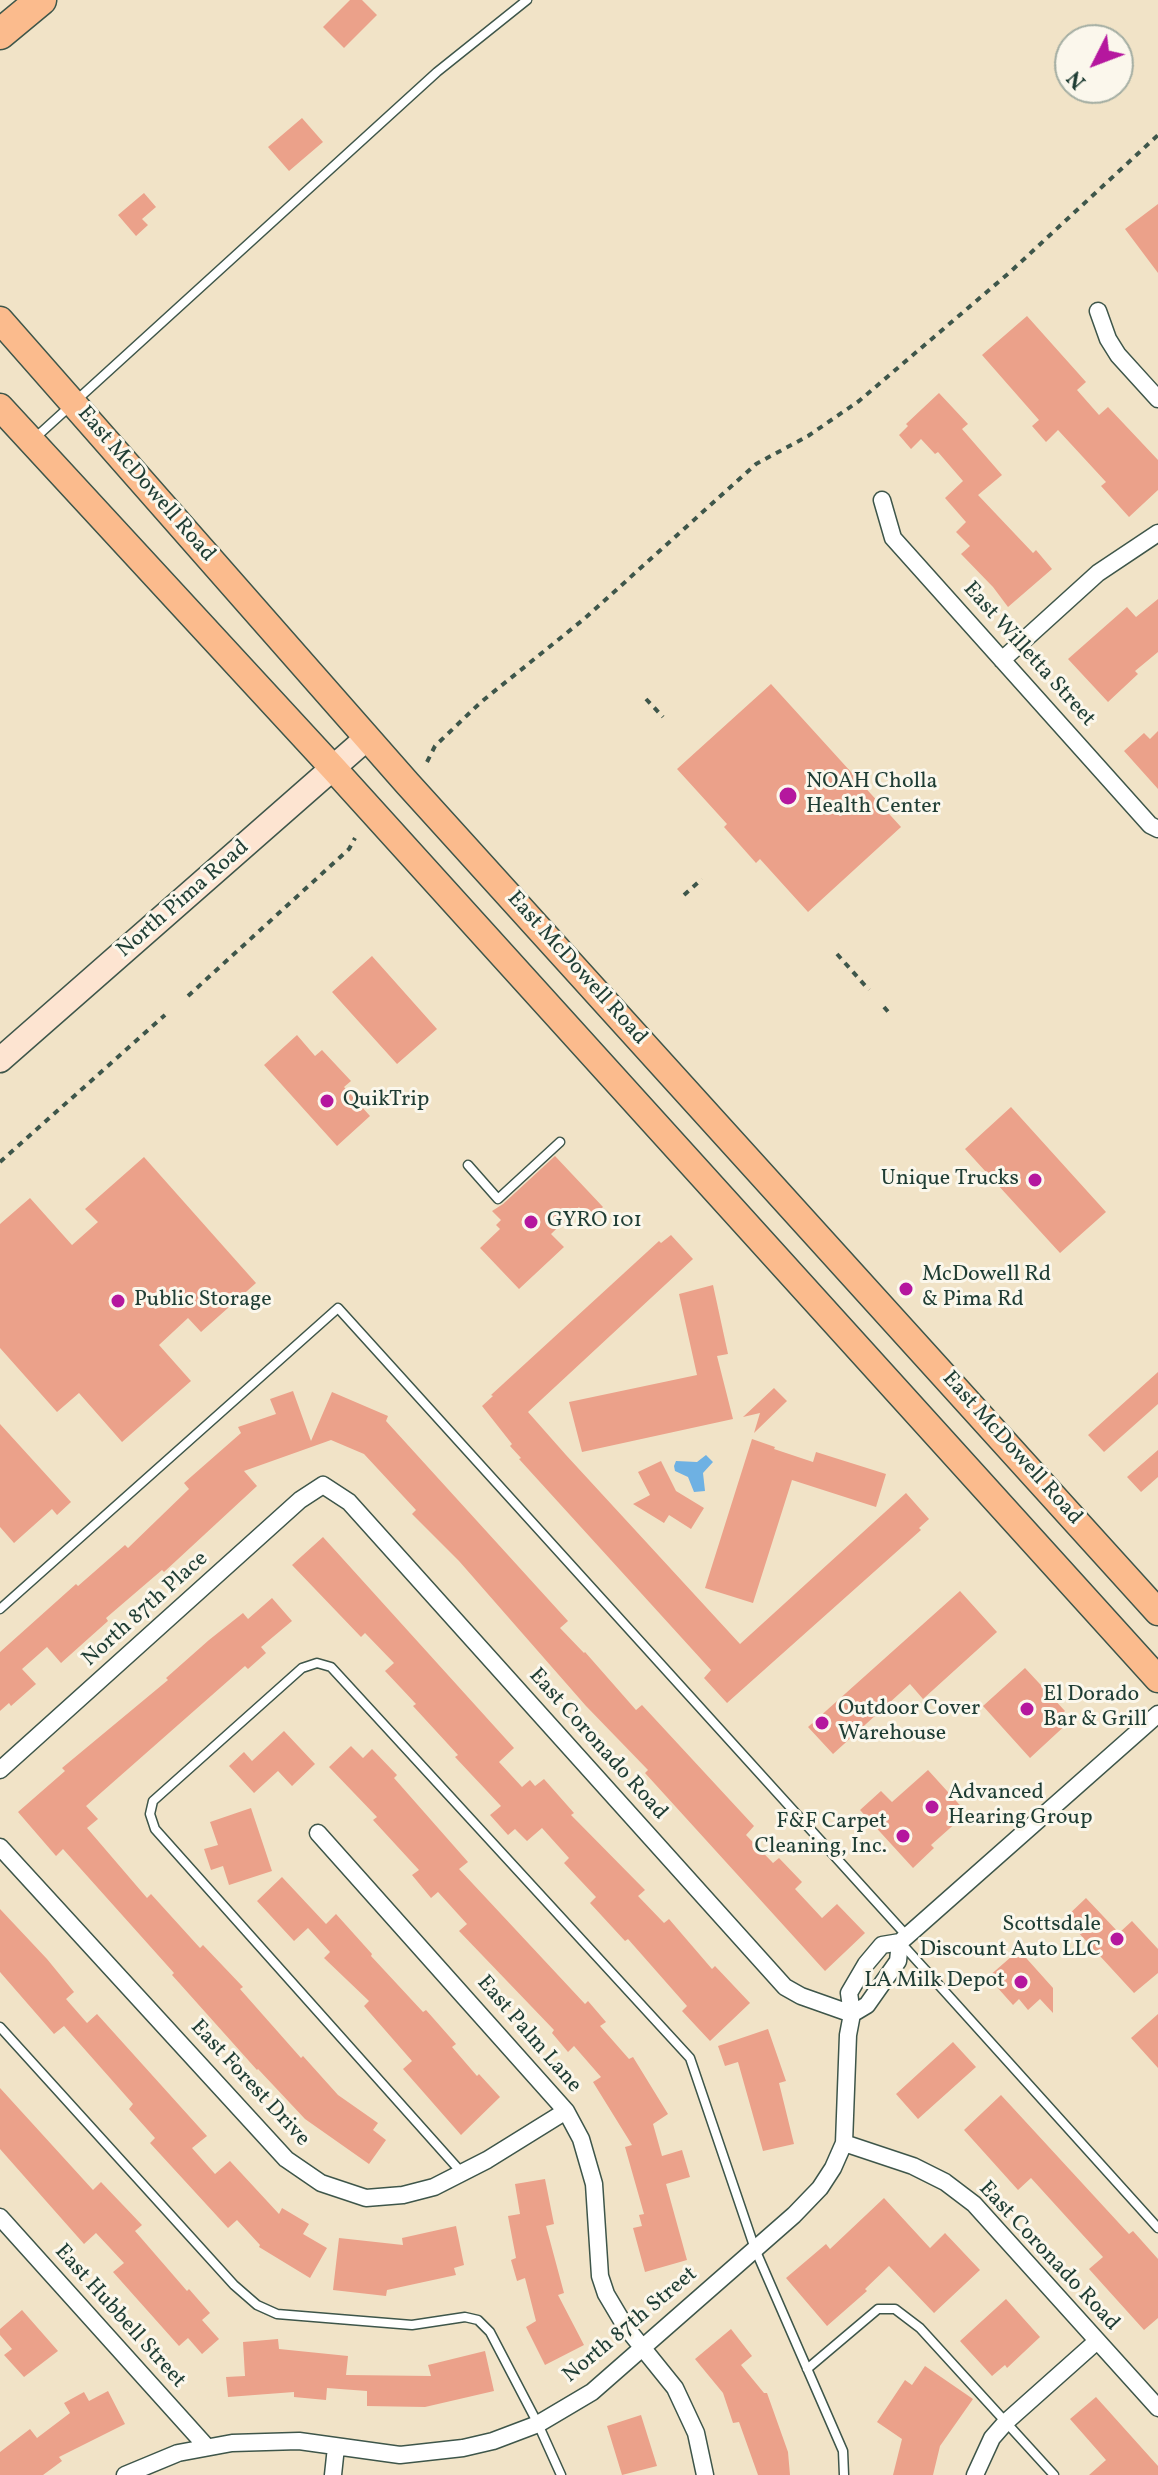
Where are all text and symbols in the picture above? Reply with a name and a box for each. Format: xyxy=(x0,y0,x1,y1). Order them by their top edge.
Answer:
north arrow xyxy=(1054,24,1134,104)
text: N xyxy=(1060,63,1094,95)
street label: East McDowell Road xyxy=(70,402,220,568)
street label: East Willetta Street xyxy=(956,577,1100,733)
place label: NOAH Cholla Health Center xyxy=(806,770,941,822)
marker: NOAH Cholla Health Center xyxy=(777,785,799,807)
street label: North Pima Road xyxy=(113,835,255,965)
street label: East McDowell Road xyxy=(500,887,652,1051)
place label: QuikTrip xyxy=(343,1088,429,1114)
marker: QuikTrip xyxy=(318,1092,336,1110)
place label: Unique Trucks xyxy=(881,1167,1019,1193)
marker: Unique Trucks xyxy=(1026,1171,1044,1189)
place label: GYRO 101 xyxy=(547,1209,642,1235)
marker: GYRO 101 xyxy=(522,1213,540,1231)
place label: McDowell Rd & Pima Rd xyxy=(922,1263,1051,1314)
marker: McDowell Rd & Pima Rd xyxy=(897,1280,915,1298)
place label: Public Storage xyxy=(134,1288,272,1314)
marker: Public Storage xyxy=(109,1292,127,1310)
street label: East McDowell Road xyxy=(935,1367,1087,1531)
street label: North 87th Place xyxy=(78,1547,214,1673)
street label: East Coronado Road xyxy=(522,1664,672,1826)
place label: El Dorado Bar & Grill xyxy=(1043,1683,1147,1734)
place label: Outdoor Cover Warehouse xyxy=(838,1697,980,1748)
marker: El Dorado Bar & Grill xyxy=(1018,1700,1036,1718)
marker: Outdoor Cover Warehouse xyxy=(813,1714,831,1732)
place label: Advanced Hearing Group xyxy=(948,1781,1093,1832)
marker: Advanced Hearing Group xyxy=(923,1798,941,1816)
place label: F&F Carpet Cleaning, Inc. xyxy=(754,1810,887,1862)
marker: F&F Carpet Cleaning, Inc. xyxy=(894,1827,912,1845)
place label: Scottsdale Discount Auto LLC xyxy=(920,1913,1101,1964)
marker: Scottsdale Discount Auto LLC xyxy=(1108,1930,1126,1948)
place label: LA Milk Depot xyxy=(864,1969,1005,1995)
street label: East Palm Lane xyxy=(470,1971,586,2099)
marker: LA Milk Depot xyxy=(1012,1973,1030,1991)
street label: East Forest Drive xyxy=(184,2015,314,2153)
street label: East Coronado Road xyxy=(972,2177,1124,2337)
street label: East Hubbell Street xyxy=(48,2240,190,2394)
street label: North 87th Street xyxy=(558,2262,704,2390)

